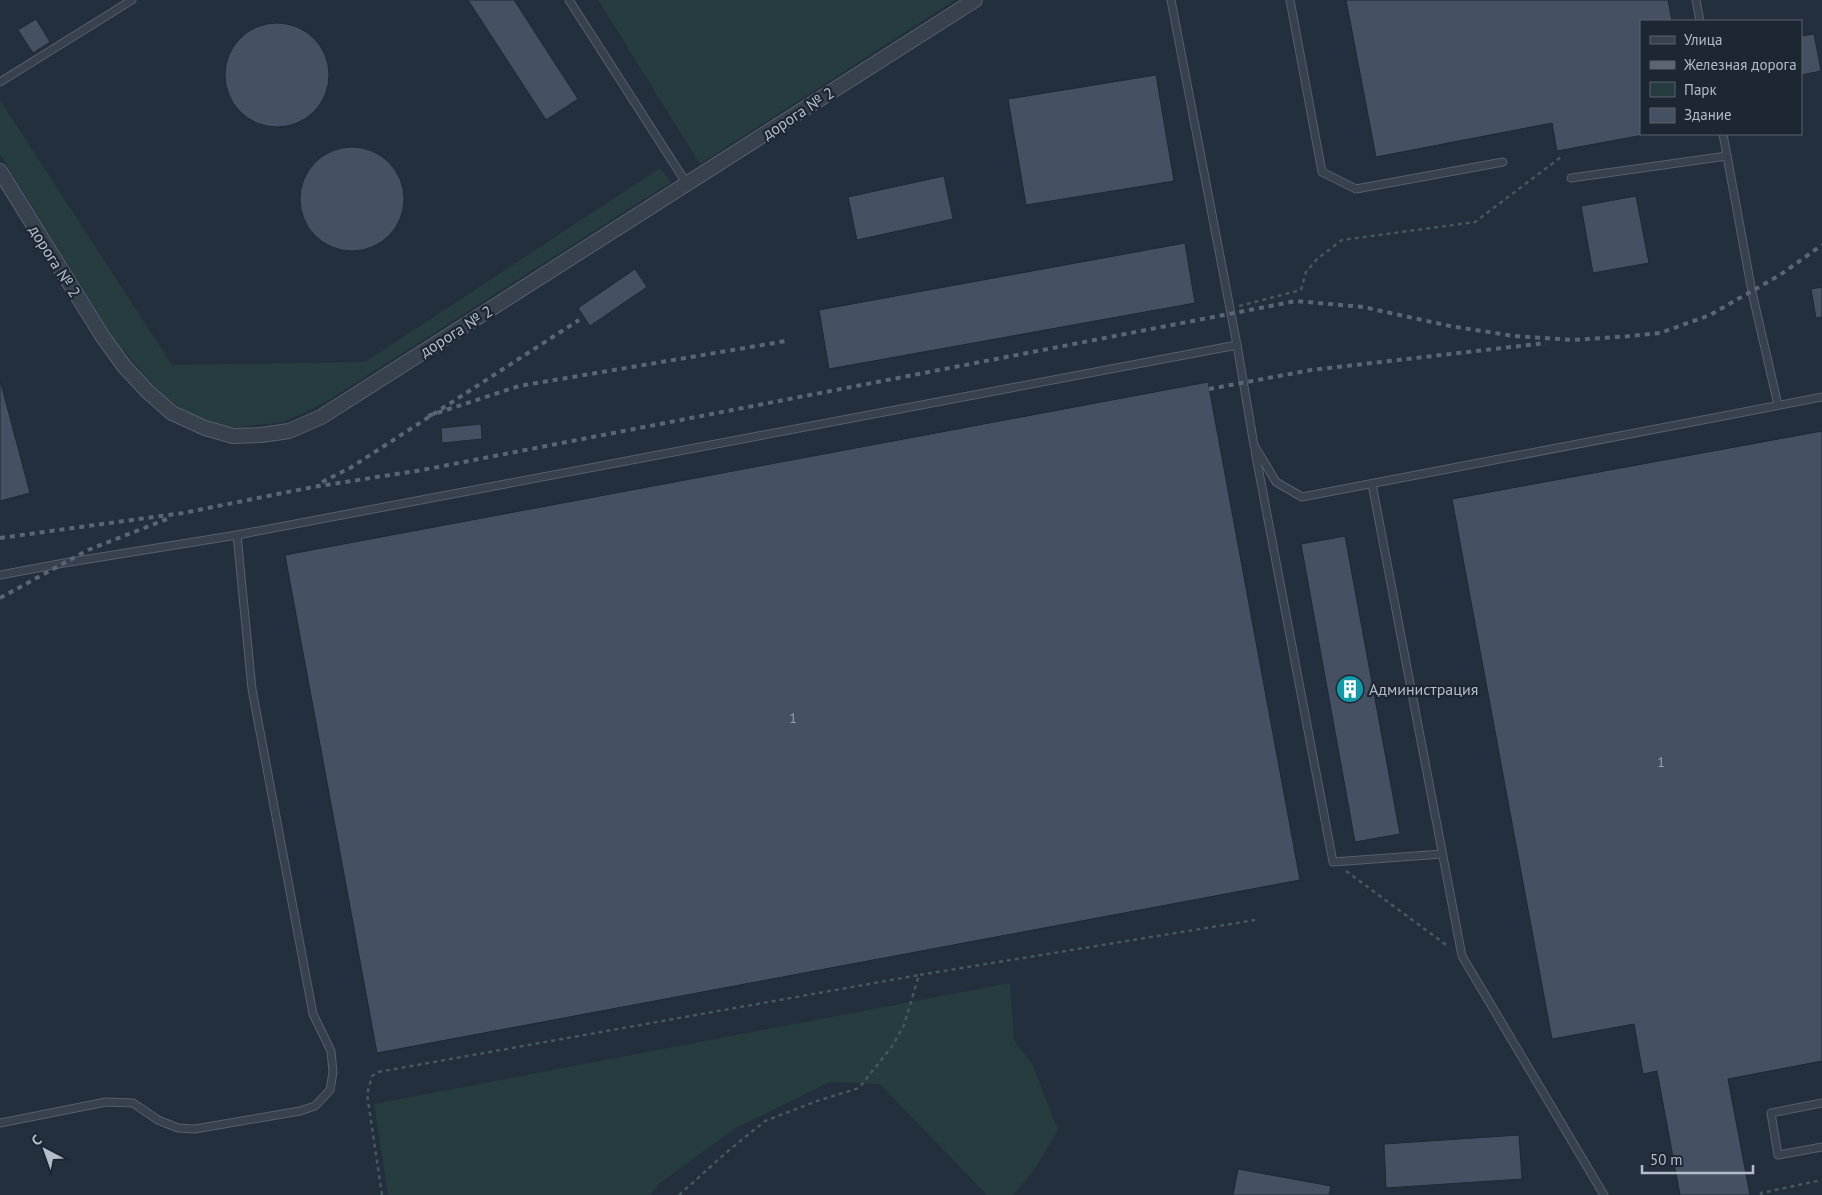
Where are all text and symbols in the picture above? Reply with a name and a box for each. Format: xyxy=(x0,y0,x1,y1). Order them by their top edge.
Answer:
legend xyxy=(1640,20,1802,135)
text: Улица xyxy=(1684,30,1722,49)
text: Железная дорога xyxy=(1683,55,1797,74)
text: Парк xyxy=(1684,80,1717,99)
street label: дорога № 2 xyxy=(758,82,838,144)
text: Здание xyxy=(1684,105,1732,124)
street label: дорога № 2 xyxy=(25,221,85,301)
street label: дорога № 2 xyxy=(416,301,496,361)
building icon: Администрация xyxy=(1335,674,1365,704)
place label: Администрация xyxy=(1369,679,1478,699)
house number: 1 xyxy=(789,709,797,727)
house number: 1 xyxy=(1657,753,1665,771)
north arrow xyxy=(20,1125,70,1175)
text: С xyxy=(28,1131,45,1150)
scale bar xyxy=(1642,1142,1753,1174)
text: 50 m xyxy=(1650,1150,1683,1169)

